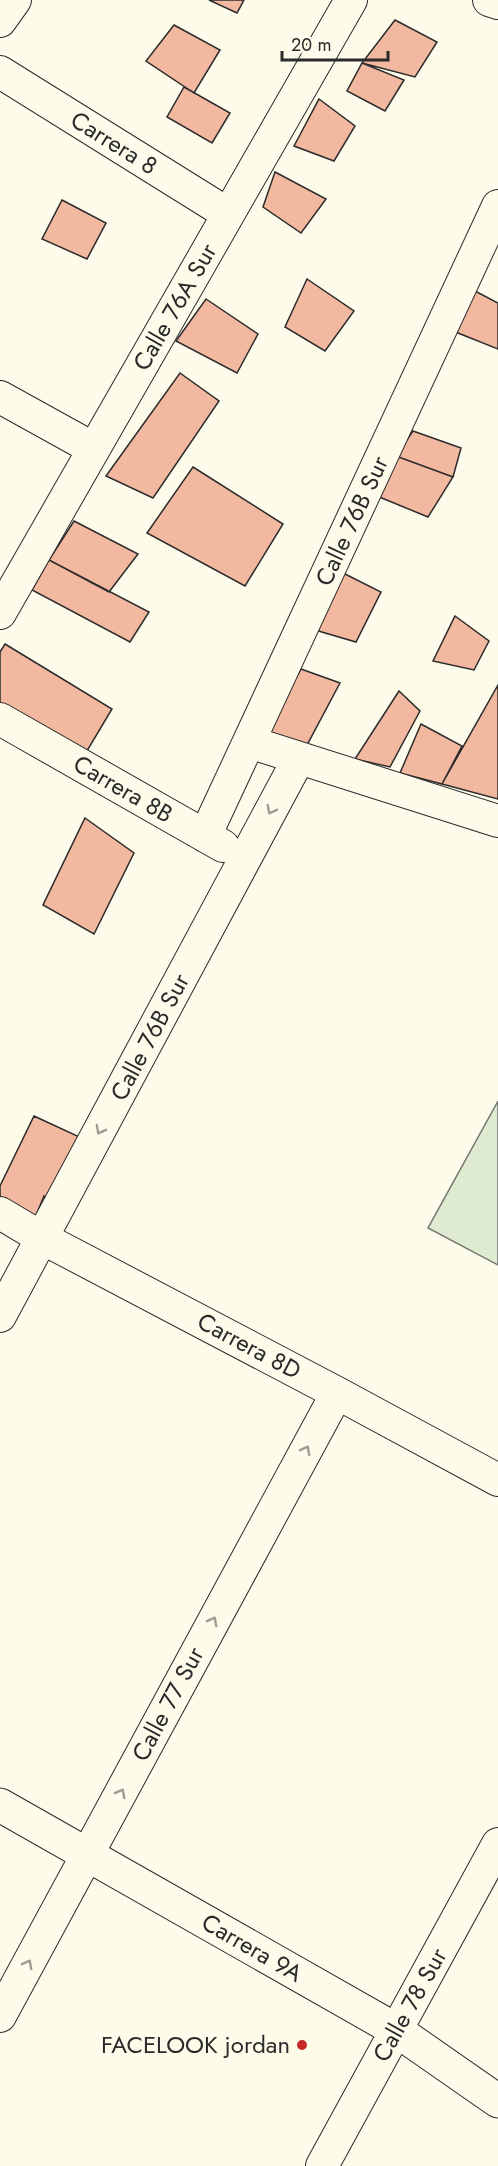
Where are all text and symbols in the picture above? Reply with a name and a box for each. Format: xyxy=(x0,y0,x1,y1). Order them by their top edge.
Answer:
scale bar xyxy=(282,24,388,62)
text: 20 m xyxy=(291,32,331,58)
street label: Carrera 8 xyxy=(64,102,164,183)
street label: Calle 76A Sur xyxy=(124,236,226,377)
street label: Calle 76B Sur xyxy=(306,449,397,591)
street label: Carrera 8B xyxy=(67,746,180,831)
one-way arrow xyxy=(267,804,278,814)
street label: Calle 76B Sur xyxy=(101,966,198,1107)
one-way arrow xyxy=(96,1124,107,1134)
street label: Carrera 8D xyxy=(191,1304,307,1388)
one-way arrow xyxy=(299,1445,310,1456)
one-way arrow xyxy=(206,1617,217,1627)
street label: Calle 77 Sur xyxy=(123,1640,213,1767)
one-way arrow xyxy=(114,1789,125,1799)
street label: Carrera 9A xyxy=(195,1905,309,1991)
street label: Calle 78 Sur xyxy=(364,1941,456,2068)
one-way arrow xyxy=(21,1960,32,1971)
place label: FACELOOK jordan xyxy=(101,2027,290,2062)
marker: FACELOOK jordan xyxy=(295,2038,309,2052)

